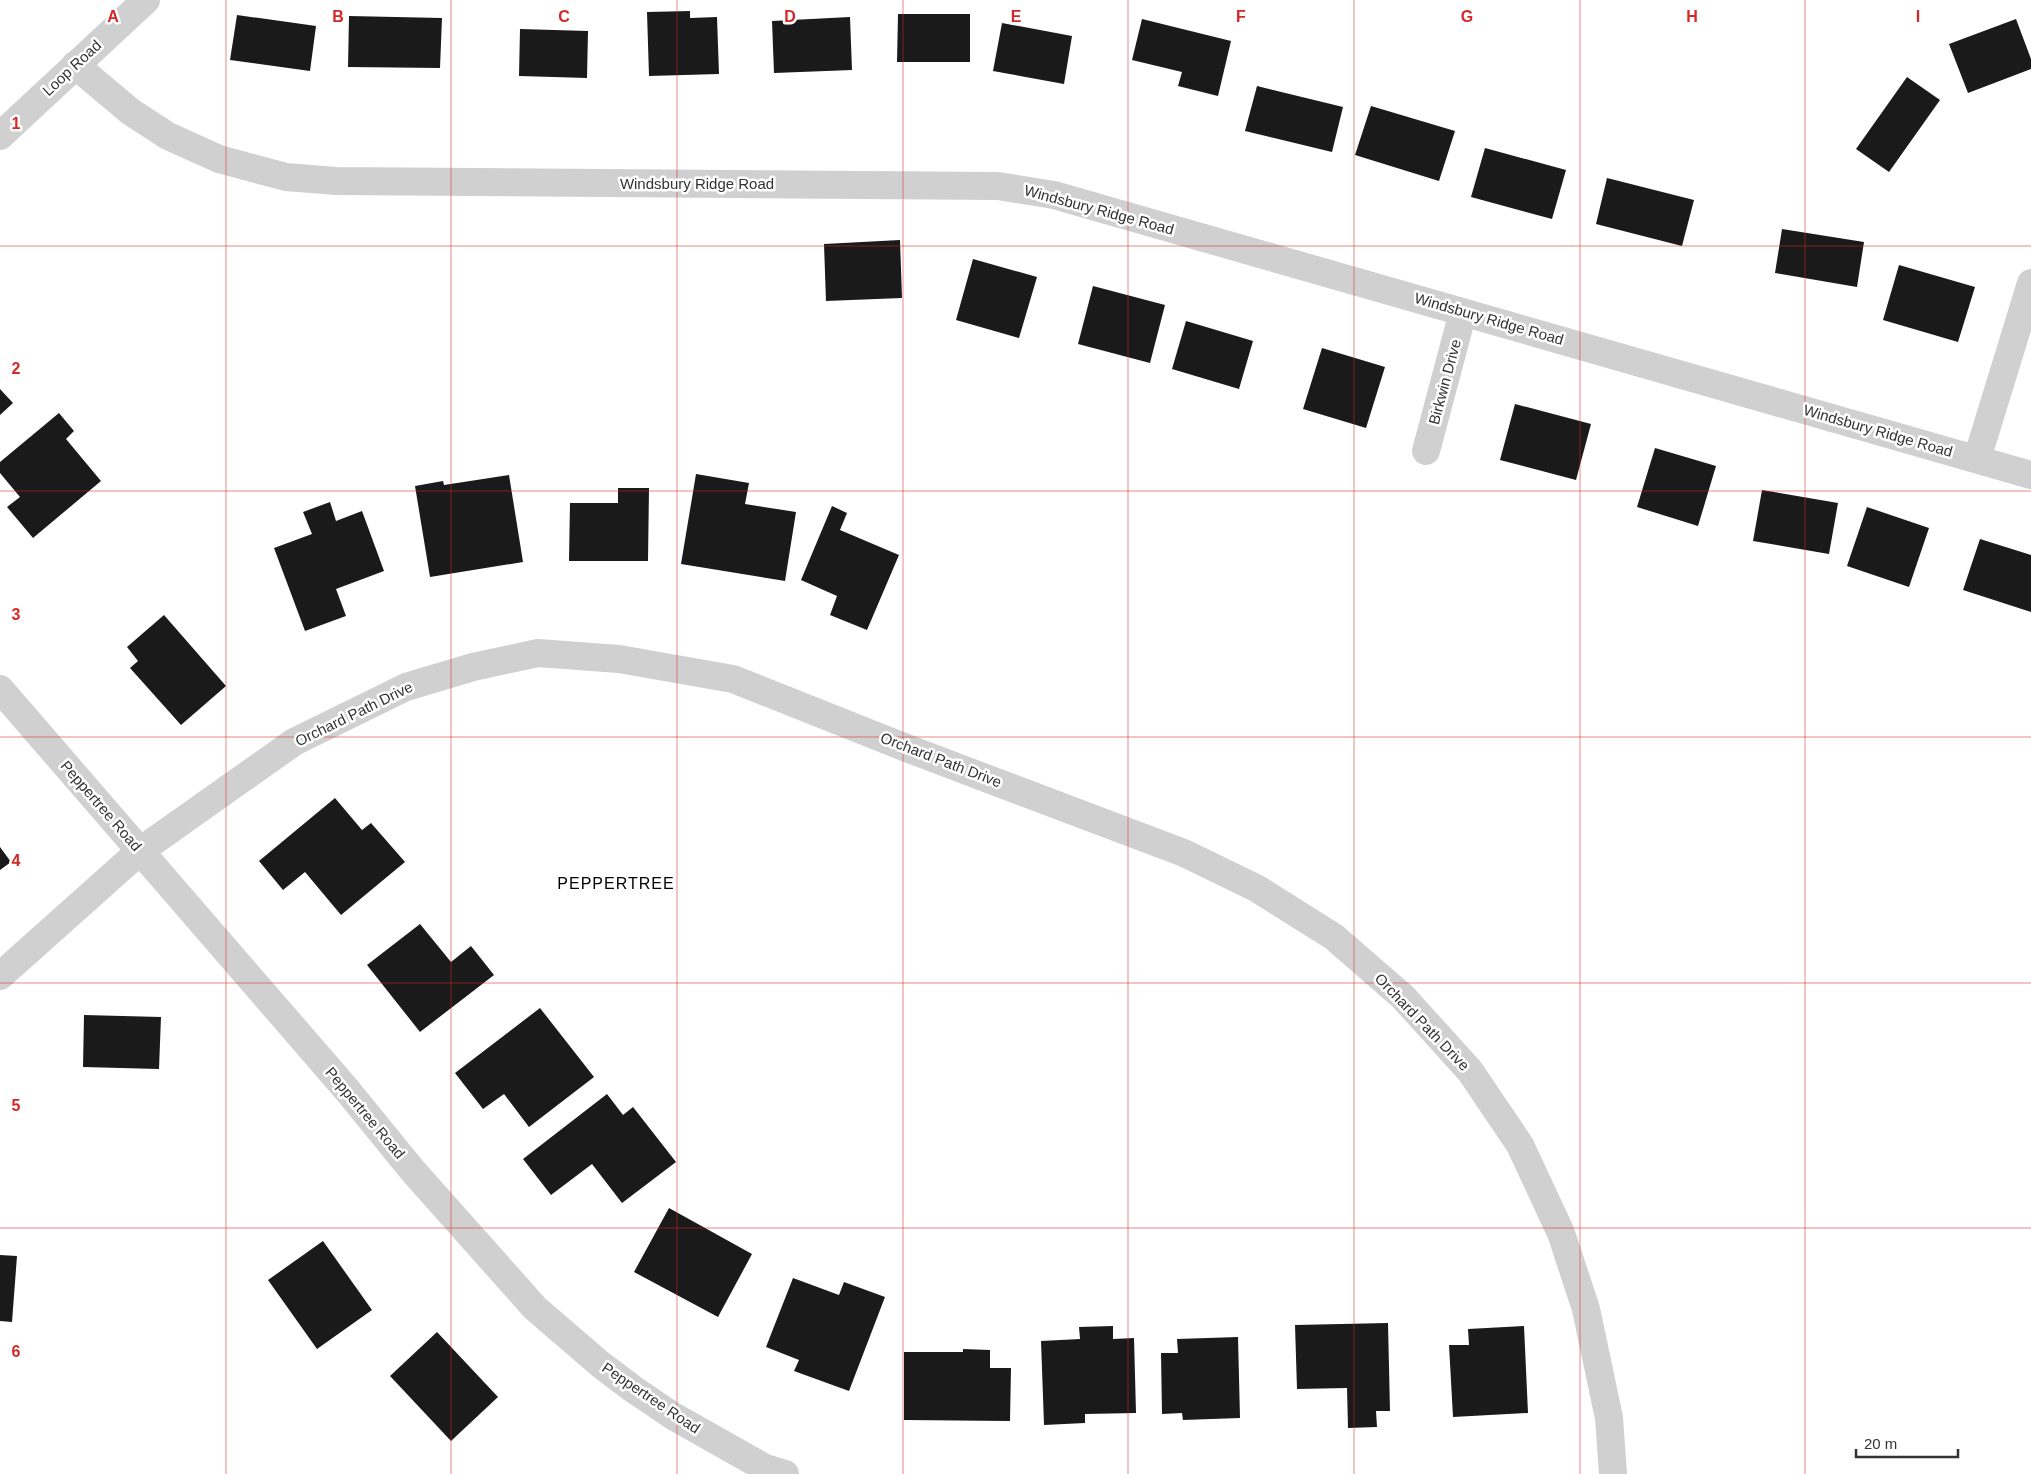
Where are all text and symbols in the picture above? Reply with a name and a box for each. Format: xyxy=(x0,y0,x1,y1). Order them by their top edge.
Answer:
text: A xyxy=(107,8,119,25)
text: B xyxy=(332,8,344,25)
text: C xyxy=(558,8,570,25)
text: D xyxy=(784,8,796,25)
text: E xyxy=(1011,8,1022,25)
text: F xyxy=(1236,8,1246,25)
text: G xyxy=(1461,8,1473,25)
text: H xyxy=(1686,8,1698,25)
text: I xyxy=(1916,8,1920,25)
street label: Loop Road xyxy=(39,36,104,99)
text: 1 xyxy=(12,115,21,132)
street label: Windsbury Ridge Road xyxy=(620,175,774,192)
street label: Windsbury Ridge Road xyxy=(1022,181,1176,238)
street label: Windsbury Ridge Road xyxy=(1413,289,1566,348)
street label: Birkwin Drive xyxy=(1425,337,1464,426)
text: 2 xyxy=(12,360,21,377)
street label: Windsbury Ridge Road xyxy=(1802,401,1955,460)
text: 3 xyxy=(12,606,21,623)
street label: Orchard Path Drive xyxy=(292,678,415,749)
street label: Orchard Path Drive xyxy=(878,729,1004,790)
street label: Peppertree Road xyxy=(57,757,145,854)
text: 4 xyxy=(12,852,21,869)
district label: PEPPERTREE xyxy=(557,875,675,892)
street label: Orchard Path Drive xyxy=(1372,970,1473,1074)
street label: Peppertree Road xyxy=(322,1063,409,1162)
text: 5 xyxy=(12,1097,21,1114)
text: 6 xyxy=(12,1343,21,1360)
street label: Peppertree Road xyxy=(599,1359,703,1437)
scale bar xyxy=(1856,1426,1958,1458)
text: 20 m xyxy=(1864,1435,1897,1452)

